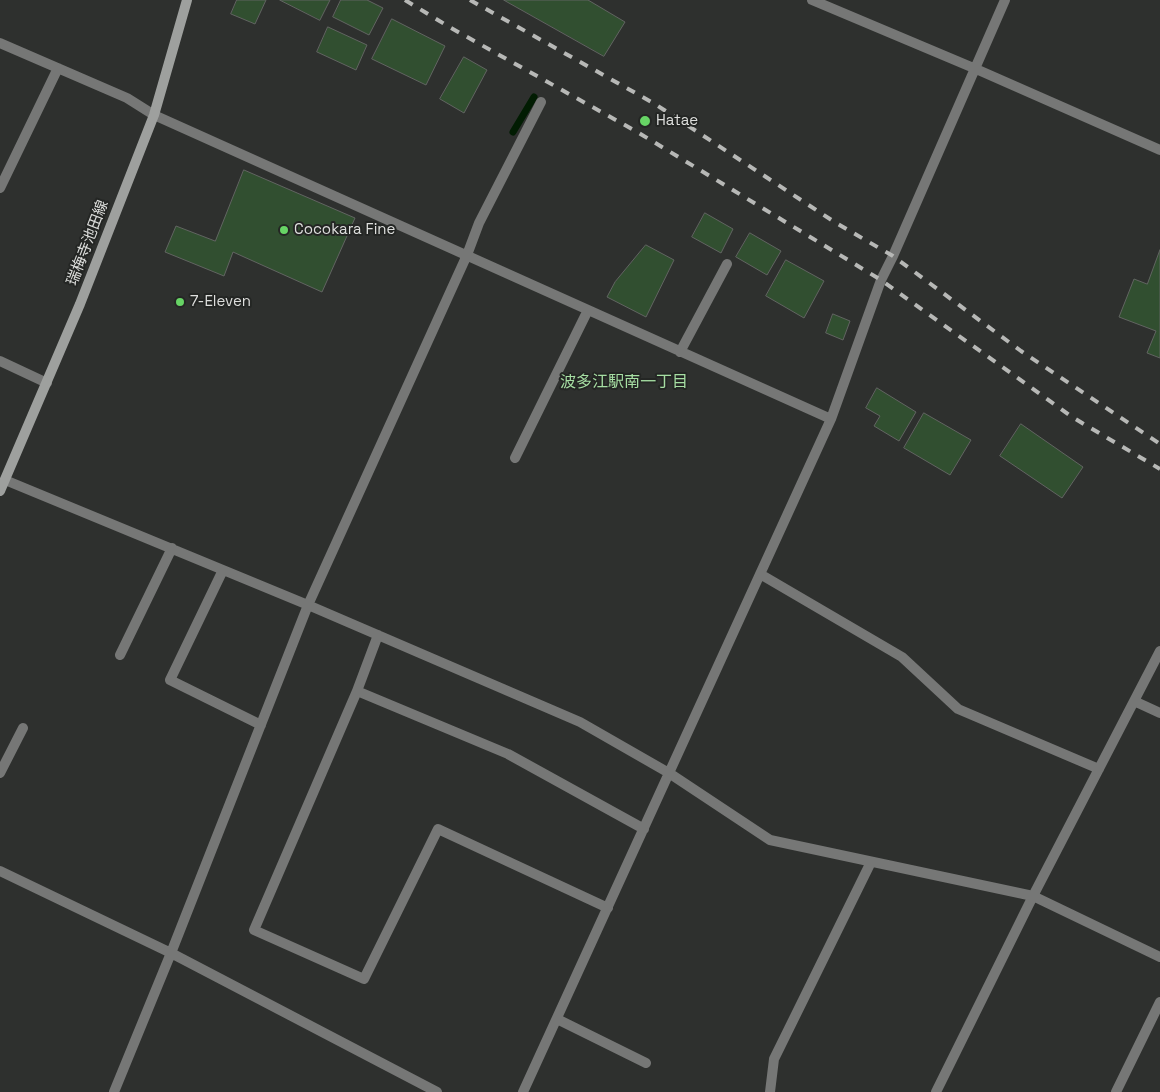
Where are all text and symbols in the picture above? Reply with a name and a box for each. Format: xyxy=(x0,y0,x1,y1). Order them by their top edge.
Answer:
place label: Hatae xyxy=(656,112,698,130)
marker: Hatae xyxy=(638,114,652,128)
street label: 瑞梅寺池田線 xyxy=(63,198,113,288)
place label: Cocokara Fine xyxy=(294,221,395,239)
marker: Cocokara Fine xyxy=(278,224,290,236)
place label: 7-Eleven xyxy=(190,293,251,311)
marker: 7-Eleven xyxy=(174,296,186,308)
district label: 波多江駅南一丁目 xyxy=(560,373,688,393)

